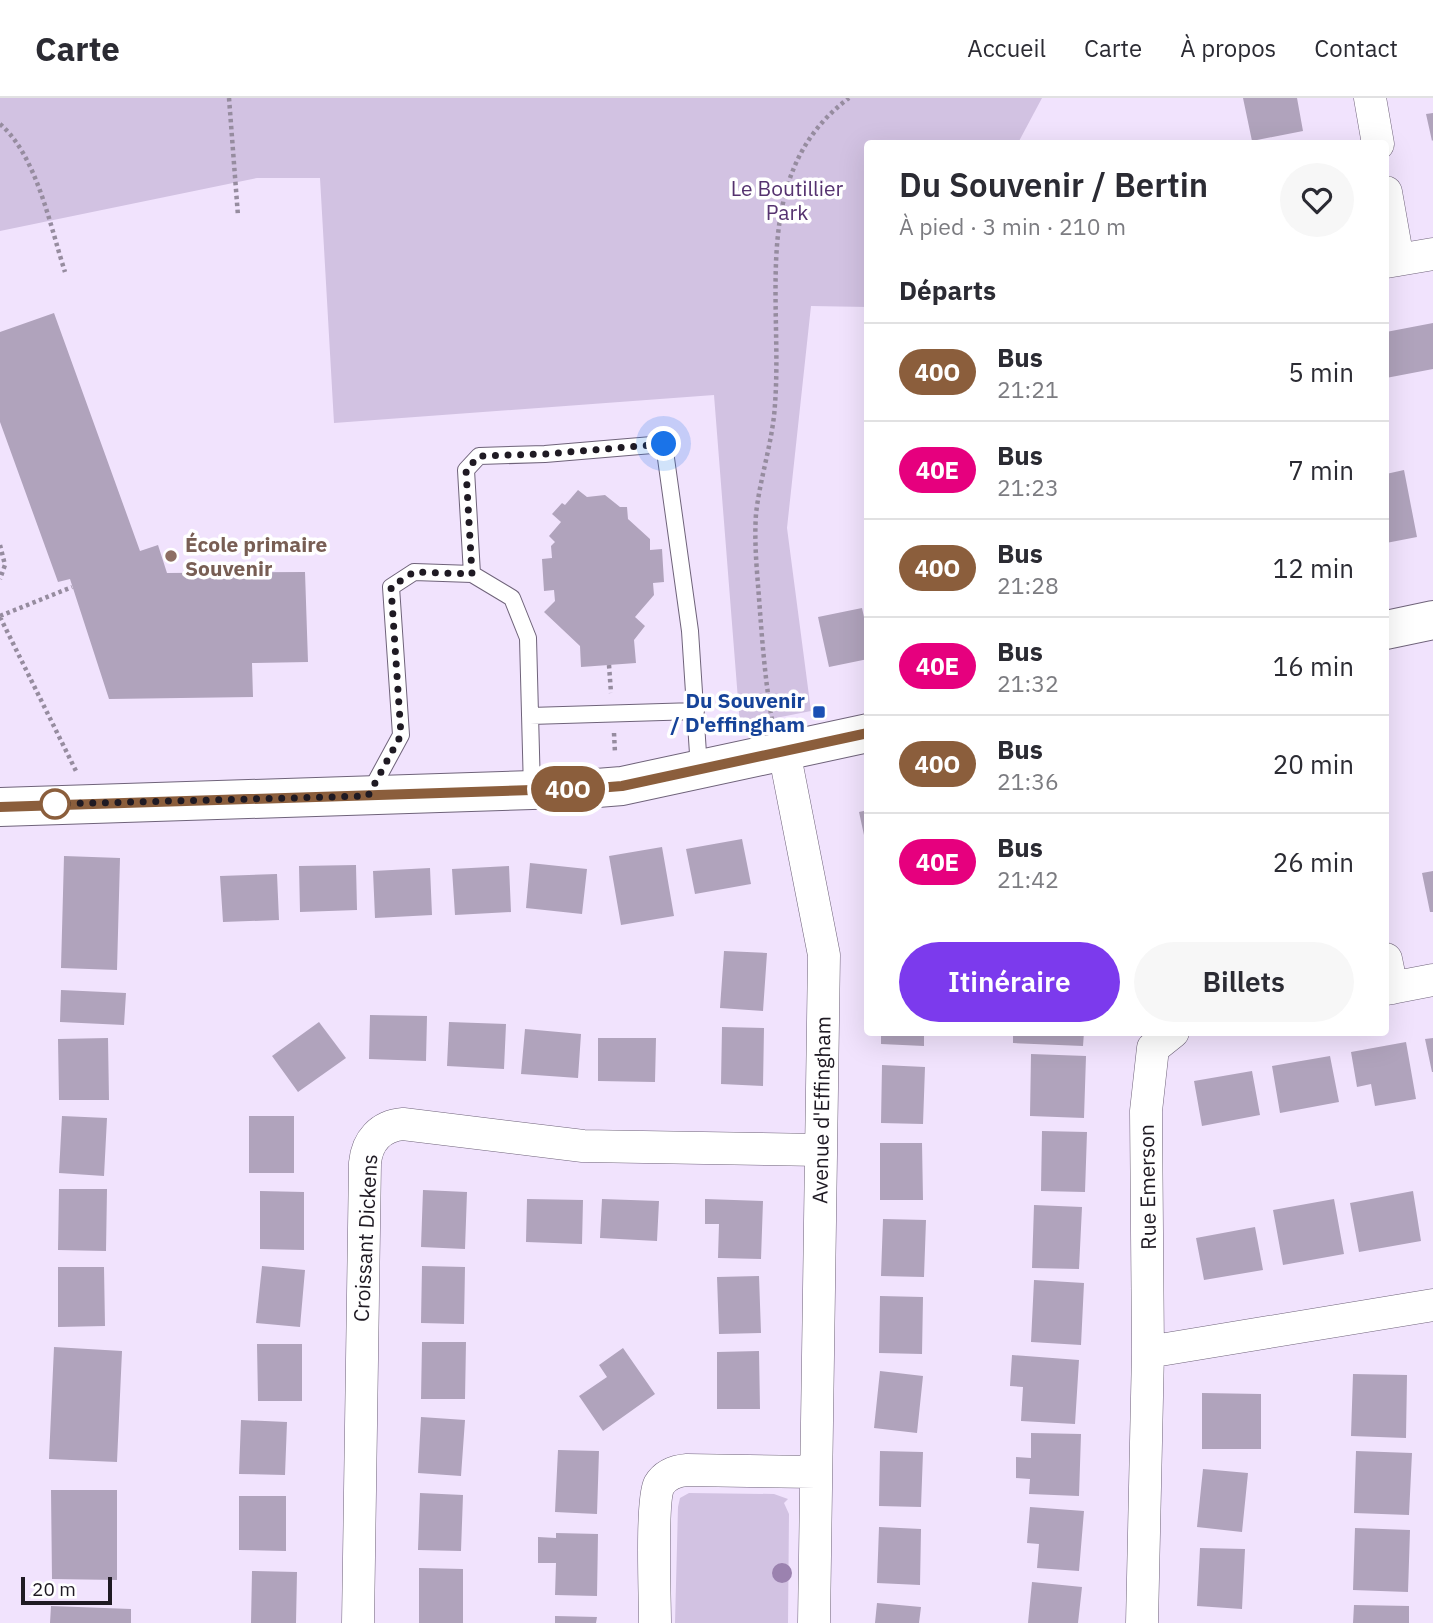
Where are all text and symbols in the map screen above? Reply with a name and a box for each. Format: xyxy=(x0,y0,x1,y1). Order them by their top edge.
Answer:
text: Carte xyxy=(35,27,120,70)
text: Accueil xyxy=(967,32,1046,64)
text: Carte xyxy=(1084,32,1142,64)
text: À propos xyxy=(1180,32,1276,64)
text: Contact xyxy=(1314,32,1398,64)
text: Du Souvenir / Bertin xyxy=(899,163,1208,206)
button: heart xyxy=(1280,163,1354,237)
park label: Le Boutillier Park xyxy=(731,174,844,226)
text: À pied · 3 min · 210 m xyxy=(899,211,1126,241)
text: Départs xyxy=(899,273,996,307)
text: Bus xyxy=(997,340,1043,374)
text: 5 min xyxy=(1288,355,1354,389)
text: 40O xyxy=(915,356,960,388)
text: 21:21 xyxy=(997,374,1059,404)
your location xyxy=(646,426,681,461)
text: Bus xyxy=(997,438,1043,472)
text: 7 min xyxy=(1288,453,1354,487)
text: 40E xyxy=(916,454,959,486)
text: 21:23 xyxy=(997,472,1059,502)
place label: École primaire Souvenir xyxy=(185,530,328,582)
text: Bus xyxy=(997,536,1043,570)
marker: École primaire Souvenir xyxy=(163,548,179,564)
text: 12 min xyxy=(1273,551,1354,585)
text: 40O xyxy=(915,552,960,584)
text: 21:28 xyxy=(997,570,1059,600)
text: Bus xyxy=(997,634,1043,668)
text: 16 min xyxy=(1273,649,1354,683)
text: 40E xyxy=(916,650,959,682)
text: 21:32 xyxy=(997,668,1059,698)
place label: Du Souvenir / D'effingham xyxy=(670,686,806,738)
marker: Du Souvenir / D'effingham xyxy=(811,704,827,720)
text: Bus xyxy=(997,732,1043,766)
text: 20 min xyxy=(1273,747,1354,781)
text: 40O xyxy=(915,748,960,780)
line badge: 40O xyxy=(528,766,608,812)
text: 21:36 xyxy=(997,766,1059,796)
text: 40O xyxy=(545,773,591,805)
unlabelled marker xyxy=(40,789,70,819)
text: Bus xyxy=(997,830,1043,864)
text: 26 min xyxy=(1273,845,1354,879)
text: 40E xyxy=(916,846,959,878)
text: 21:42 xyxy=(997,864,1059,894)
button: Itinéraire xyxy=(899,942,1120,1022)
button: Billets xyxy=(1134,942,1354,1022)
street label: Avenue d'Effingham xyxy=(805,1016,837,1204)
street label: Rue Emerson xyxy=(1132,1124,1162,1250)
street label: Croissant Dickens xyxy=(347,1154,383,1322)
scale bar xyxy=(21,1574,112,1606)
text: 20 m xyxy=(32,1577,76,1601)

